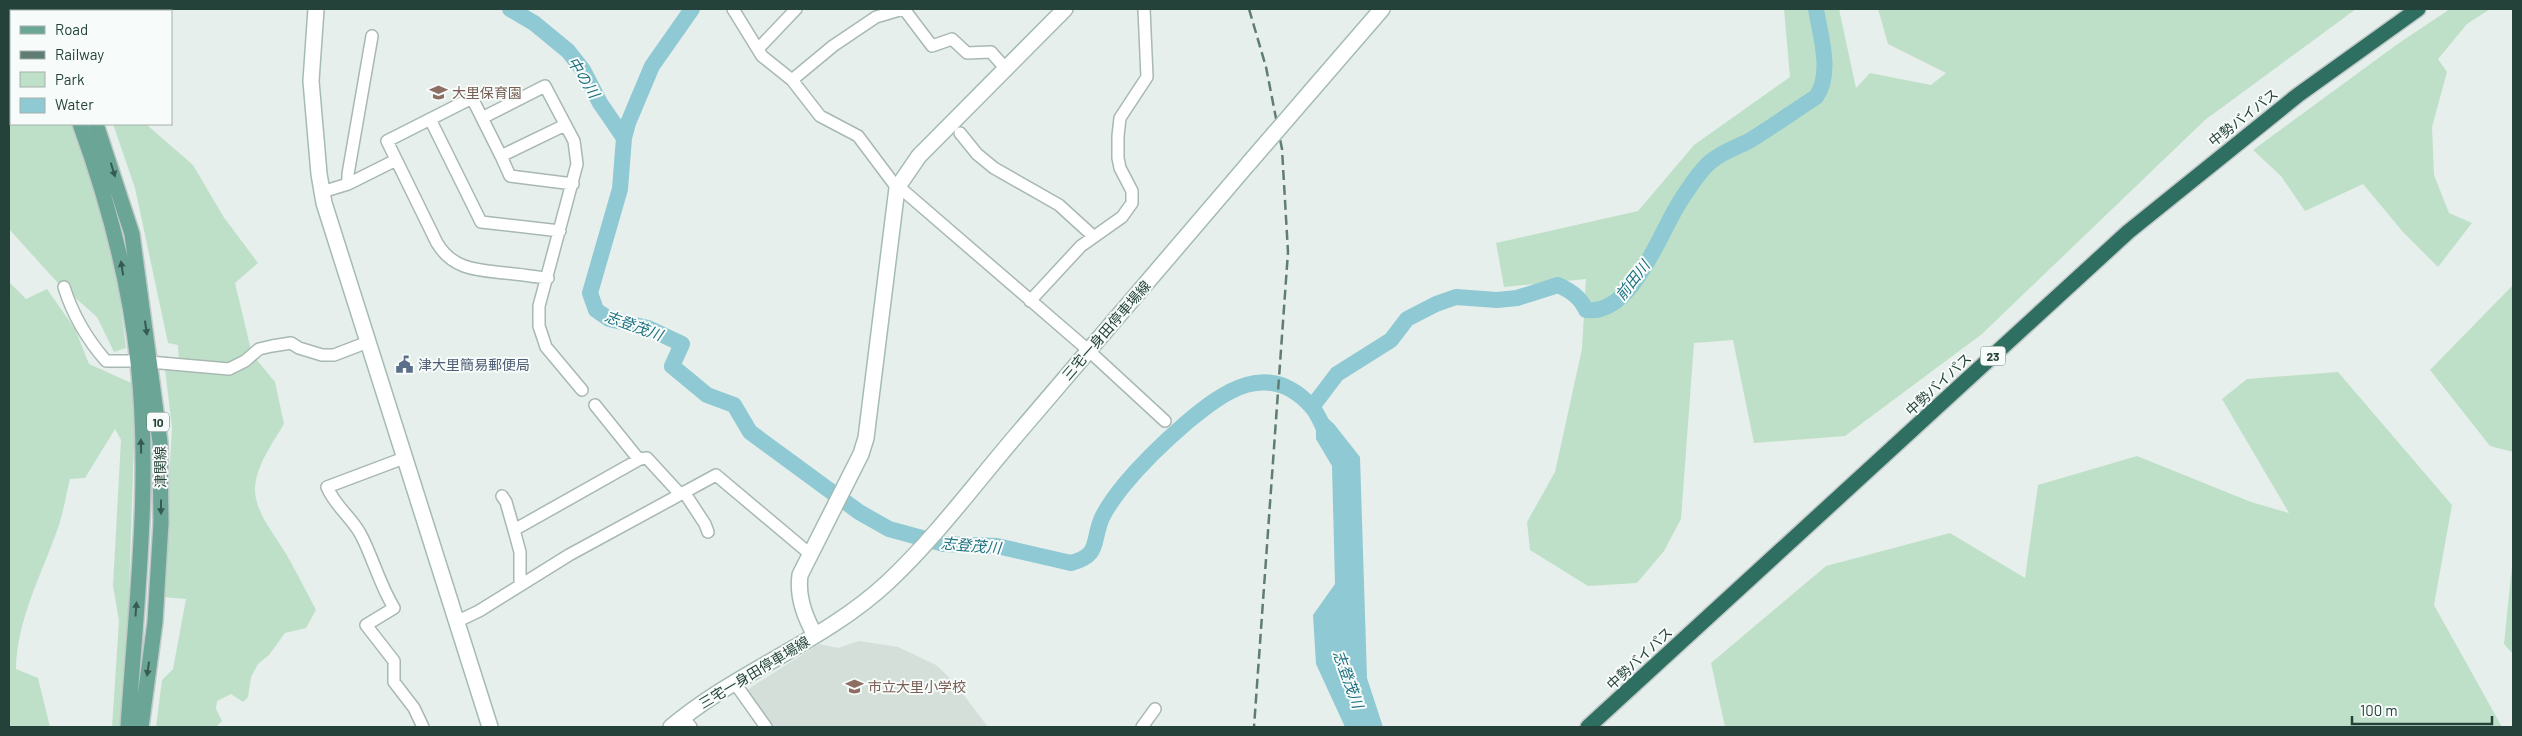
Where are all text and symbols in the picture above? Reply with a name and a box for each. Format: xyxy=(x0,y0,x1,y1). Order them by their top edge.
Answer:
legend xyxy=(10,10,172,125)
text: Road xyxy=(55,20,88,38)
text: Railway xyxy=(55,45,104,63)
water label: 中の川 xyxy=(564,53,605,103)
text: Park xyxy=(55,70,85,88)
school or university icon: 大里保育園 xyxy=(428,82,448,102)
place label: 大里保育園 xyxy=(452,84,522,101)
street label: 中勢バイパス xyxy=(2205,85,2281,149)
text: Water xyxy=(55,95,94,113)
one-way arrow xyxy=(109,162,117,177)
water label: 前田川 xyxy=(1611,255,1654,303)
one-way arrow xyxy=(118,259,126,275)
street label: 三宅一身田停車場線 xyxy=(1058,277,1154,383)
water label: 志登茂川 xyxy=(603,306,667,344)
one-way arrow xyxy=(142,321,150,337)
road number: 23 xyxy=(1980,346,2006,366)
street label: 中勢バイパス xyxy=(1902,349,1974,419)
public building icon: 津大里簡易郵便局 xyxy=(394,354,414,374)
place label: 津大里簡易郵便局 xyxy=(418,356,530,373)
road number: 10 xyxy=(147,412,169,432)
one-way arrow xyxy=(137,438,145,454)
street label: 津関線 xyxy=(151,446,169,488)
one-way arrow xyxy=(157,500,165,516)
water label: 志登茂川 xyxy=(940,533,1004,557)
one-way arrow xyxy=(132,600,140,616)
street label: 中勢バイパス xyxy=(1603,623,1675,693)
street label: 三宅一身田停車場線 xyxy=(696,632,812,712)
water label: 志登茂川 xyxy=(1330,648,1368,712)
one-way arrow xyxy=(144,662,152,678)
school or university icon: 市立大里小学校 xyxy=(844,676,864,696)
place label: 市立大里小学校 xyxy=(868,678,966,695)
scale bar xyxy=(2352,694,2492,726)
text: 100 m xyxy=(2360,701,2398,719)

